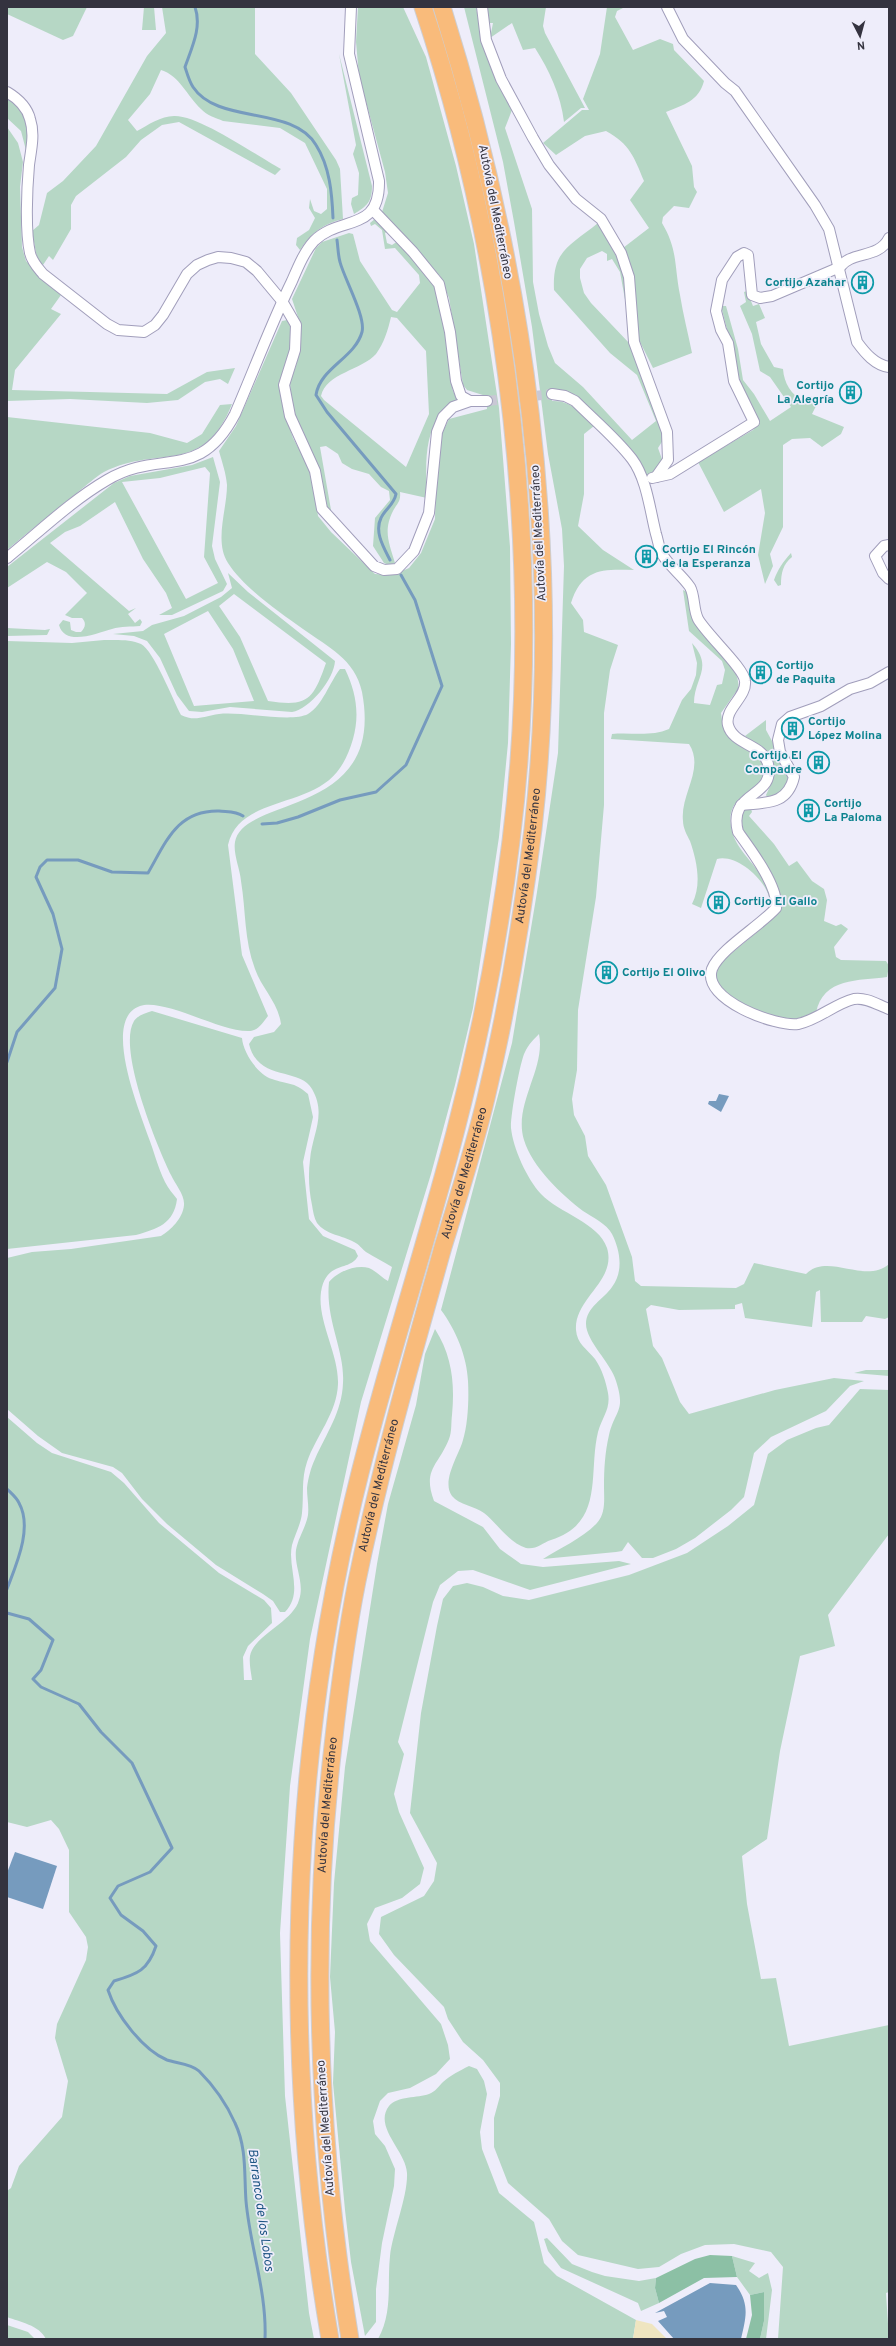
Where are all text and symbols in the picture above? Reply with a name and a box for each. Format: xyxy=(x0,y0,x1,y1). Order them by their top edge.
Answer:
north arrow xyxy=(840,16,880,56)
text: N xyxy=(856,38,866,52)
street label: Autovía del Mediterráneo xyxy=(474,144,516,281)
building icon: Cortijo Azahar xyxy=(849,270,875,296)
place label: Cortijo Azahar xyxy=(765,275,846,291)
place label: Cortijo La Alegría xyxy=(777,378,834,408)
building icon: Cortijo La Alegría xyxy=(837,380,863,406)
street label: Autovía del Mediterráneo xyxy=(527,464,551,602)
place label: Cortijo El Rincón de la Esperanza xyxy=(662,542,756,572)
building icon: Cortijo El Rincón de la Esperanza xyxy=(633,544,659,570)
place label: Cortijo de Paquita xyxy=(776,658,836,688)
building icon: Cortijo de Paquita xyxy=(748,660,774,686)
place label: Cortijo López Molina xyxy=(808,714,882,744)
building icon: Cortijo López Molina xyxy=(779,716,805,742)
place label: Cortijo El Compadre xyxy=(745,748,802,778)
building icon: Cortijo El Compadre xyxy=(805,750,831,776)
street label: Autovía del Mediterráneo xyxy=(512,787,545,925)
place label: Cortijo La Paloma xyxy=(824,796,882,826)
building icon: Cortijo La Paloma xyxy=(795,798,821,824)
building icon: Cortijo El Gallo xyxy=(705,889,731,915)
place label: Cortijo El Gallo xyxy=(734,894,818,910)
building icon: Cortijo El Olivo xyxy=(594,960,620,986)
place label: Cortijo El Olivo xyxy=(622,965,706,981)
street label: Autovía del Mediterráneo xyxy=(438,1105,492,1241)
street label: Autovía del Mediterráneo xyxy=(355,1417,403,1554)
street label: Autovía del Mediterráneo xyxy=(314,1736,342,1873)
street label: Autovía del Mediterráneo xyxy=(313,2059,339,2197)
water label: Barranco de los Lobos xyxy=(243,2148,277,2273)

